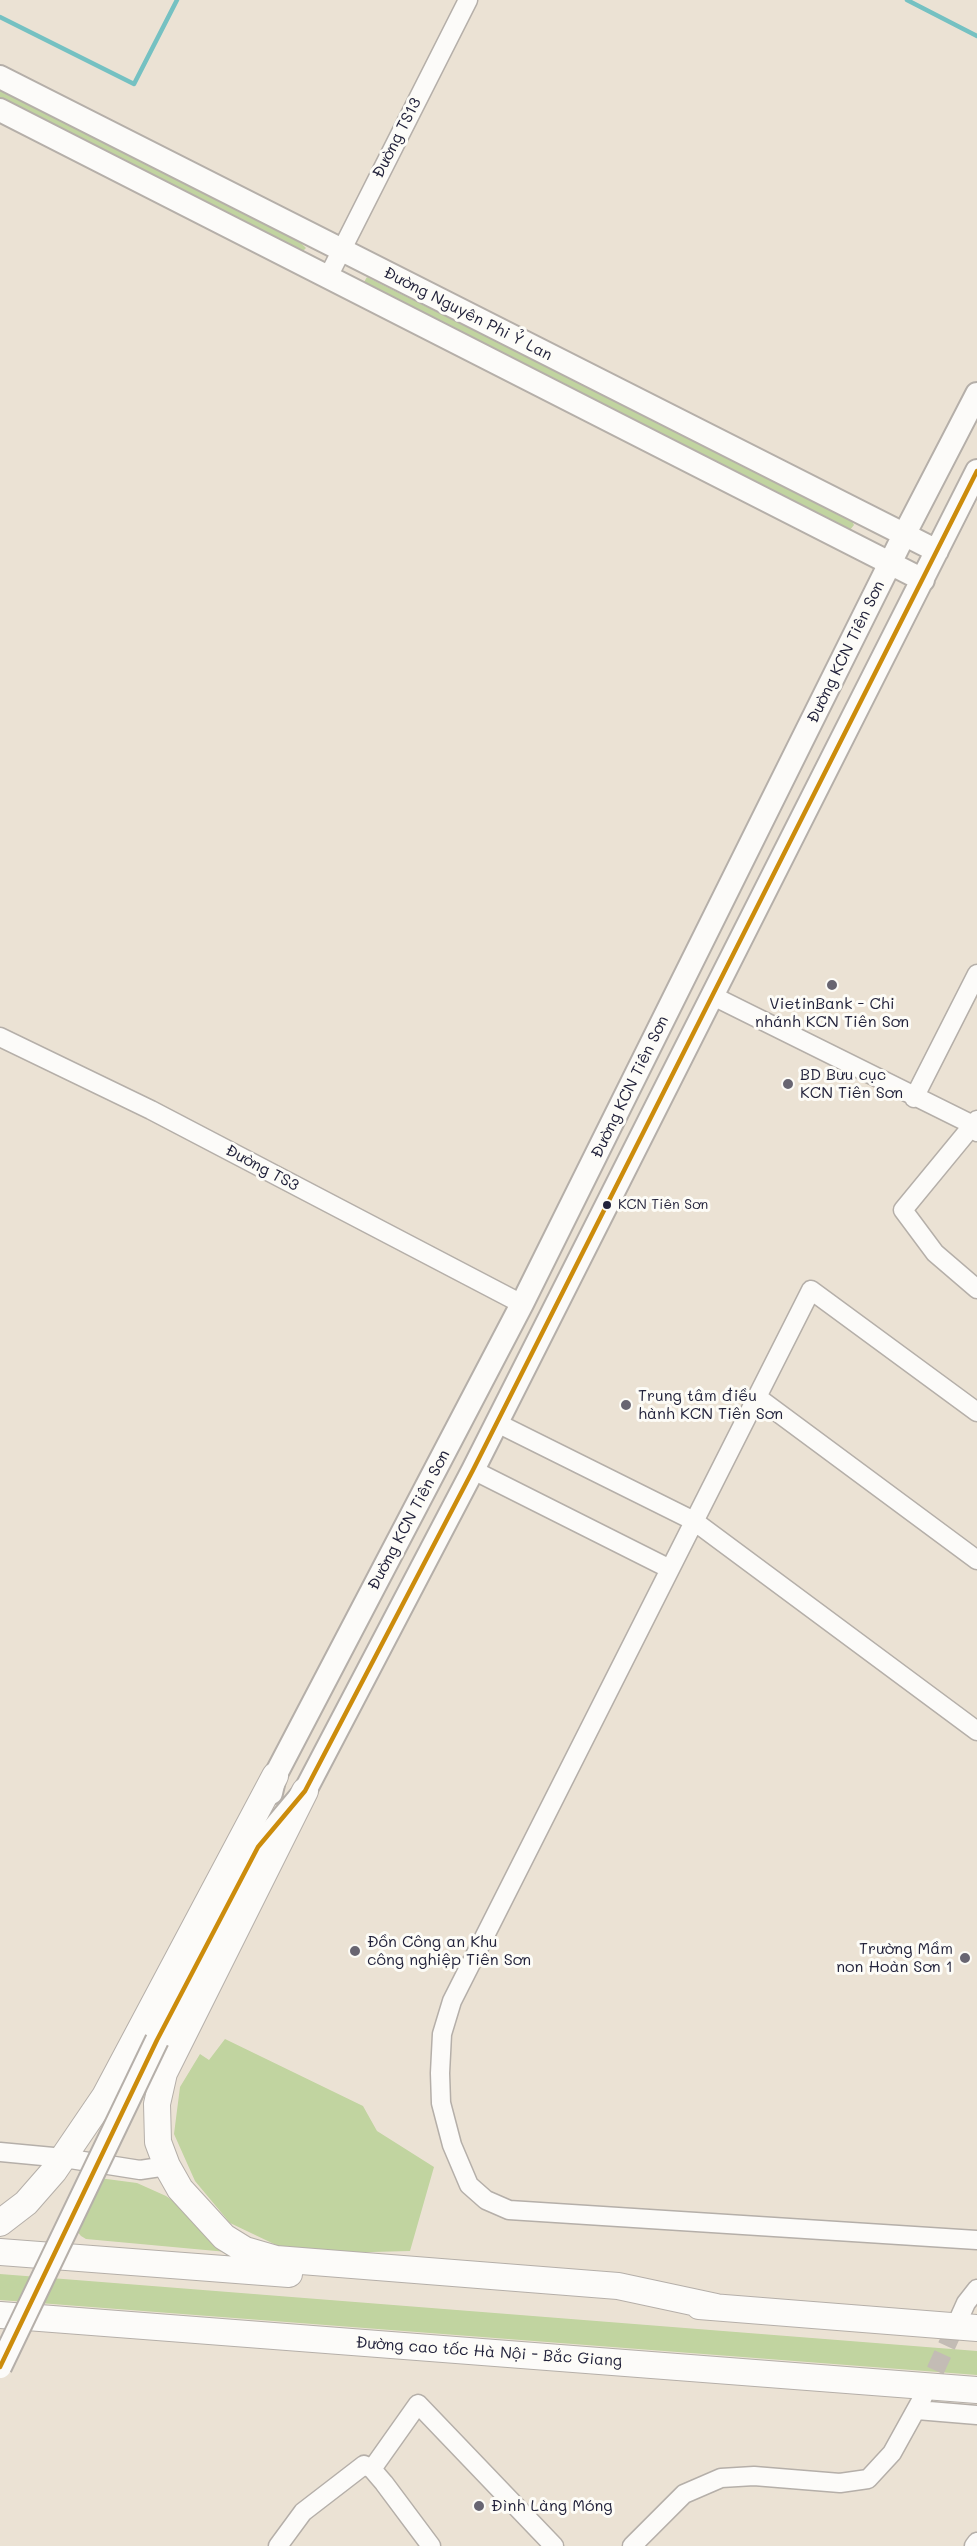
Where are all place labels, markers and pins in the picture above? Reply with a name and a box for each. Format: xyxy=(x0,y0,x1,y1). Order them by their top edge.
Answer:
marker: VietinBank - Chi nhánh KCN Tiên Sơn xyxy=(825,978,839,992)
place label: VietinBank - Chi nhánh KCN Tiên Sơn xyxy=(755,994,909,1032)
place label: BD Bưu cục KCN Tiên Sơn xyxy=(800,1065,903,1103)
marker: BD Bưu cục KCN Tiên Sơn xyxy=(781,1077,795,1091)
place label: KCN Tiên Sơn xyxy=(618,1197,708,1213)
marker: KCN Tiên Sơn xyxy=(601,1199,613,1211)
place label: Trung tâm điều hành KCN Tiên Sơn xyxy=(638,1386,783,1424)
marker: Trung tâm điều hành KCN Tiên Sơn xyxy=(619,1398,633,1412)
place label: Đồn Công an Khu công nghiệp Tiên Sơn xyxy=(367,1932,531,1970)
place label: Trường Mầm non Hoàn Sơn 1 xyxy=(836,1939,953,1977)
marker: Đồn Công an Khu công nghiệp Tiên Sơn xyxy=(348,1944,362,1958)
marker: Trường Mầm non Hoàn Sơn 1 xyxy=(958,1951,972,1965)
place label: Đình Làng Móng xyxy=(491,2496,613,2516)
marker: Đình Làng Móng xyxy=(472,2499,486,2513)

